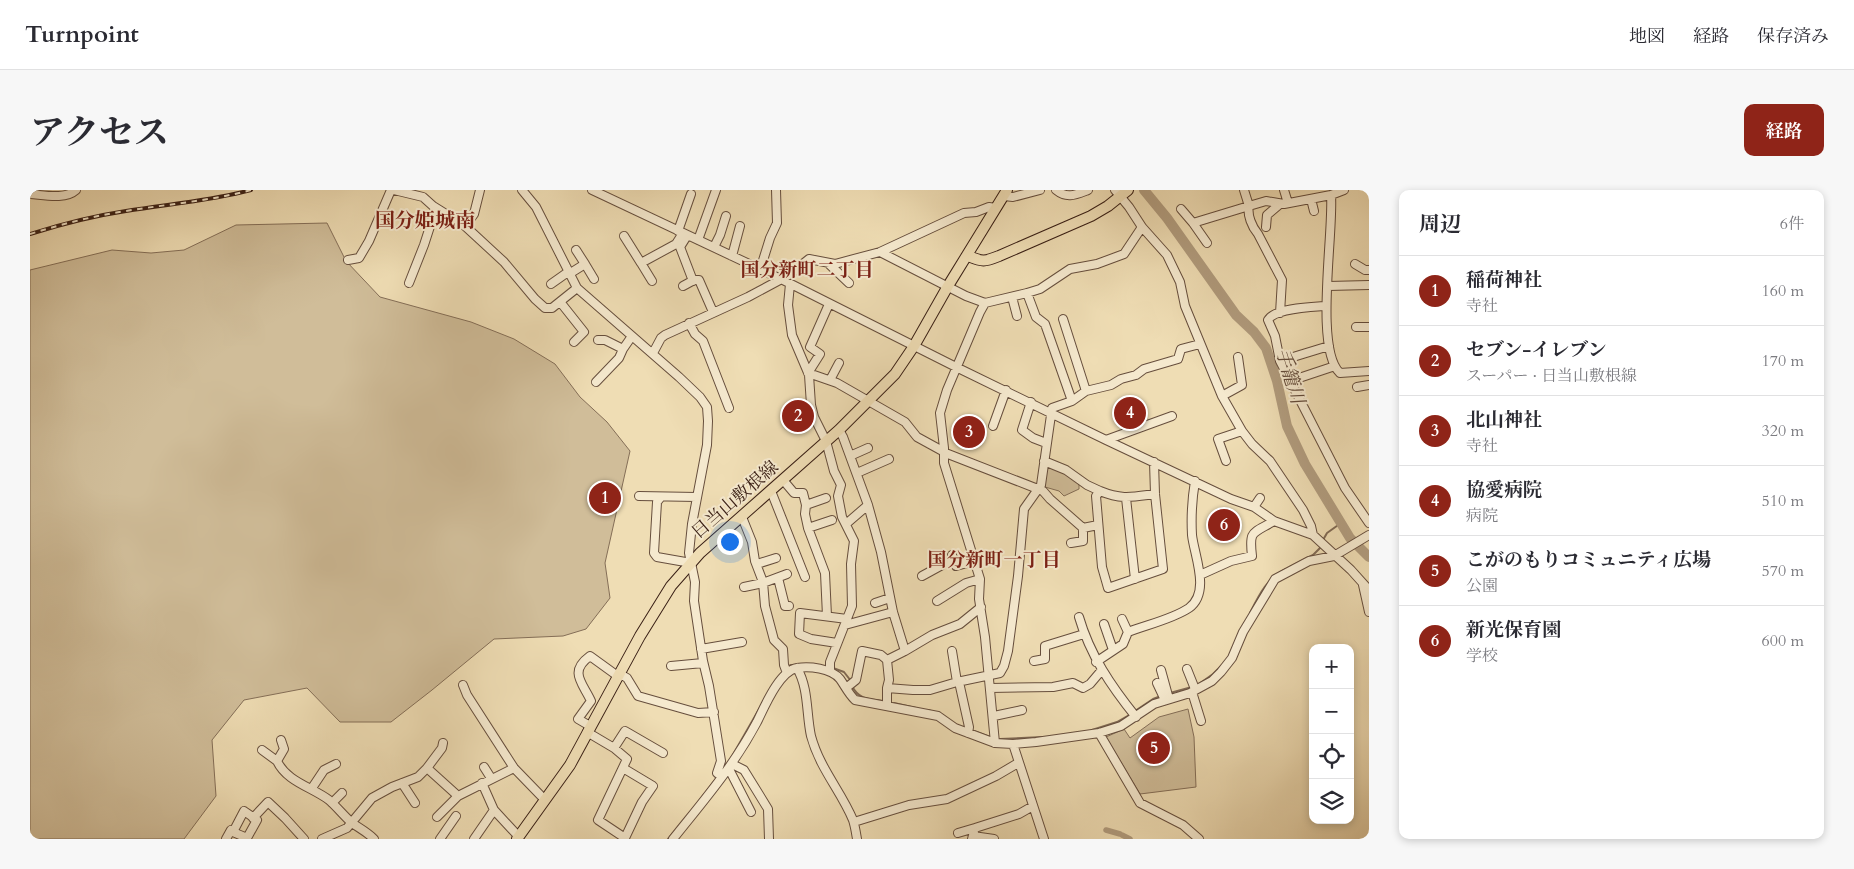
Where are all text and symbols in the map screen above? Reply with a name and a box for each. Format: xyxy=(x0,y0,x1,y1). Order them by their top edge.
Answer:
text: Turnpoint xyxy=(25,18,139,51)
text: 地図 xyxy=(1629,24,1665,49)
text: 経路 xyxy=(1693,24,1729,49)
text: 保存済み xyxy=(1757,24,1829,49)
button: 経路 xyxy=(1744,104,1824,156)
text: アクセス xyxy=(30,109,169,157)
district label: 国分姫城南 xyxy=(375,207,475,234)
text: 周辺 xyxy=(1419,210,1461,239)
text: 6件 xyxy=(1780,213,1804,235)
district label: 国分新町二丁目 xyxy=(740,257,874,283)
text: 稲荷神社 xyxy=(1466,267,1542,293)
text: 1 xyxy=(1431,280,1439,302)
text: 160 m xyxy=(1762,280,1804,302)
text: 寺社 xyxy=(1466,295,1498,317)
text: セブン-イレブン xyxy=(1466,337,1607,363)
water label: 手籠川 xyxy=(1269,345,1311,409)
text: 2 xyxy=(1431,350,1439,372)
text: 170 m xyxy=(1762,350,1804,372)
text: スーパー · 日当山敷根線 xyxy=(1466,365,1637,387)
pin: 4 xyxy=(1114,394,1146,432)
pin: 2 xyxy=(782,397,814,435)
text: 北山神社 xyxy=(1466,407,1542,433)
pin: 3 xyxy=(953,413,985,451)
text: 3 xyxy=(1431,420,1439,442)
text: 320 m xyxy=(1762,420,1804,442)
text: 寺社 xyxy=(1466,435,1498,457)
street label: 日当山敷根線 xyxy=(686,455,784,545)
text: 協愛病院 xyxy=(1466,477,1542,503)
pin: 1 xyxy=(589,479,621,517)
text: 4 xyxy=(1431,490,1439,512)
text: 510 m xyxy=(1762,490,1804,512)
text: 病院 xyxy=(1466,505,1498,527)
pin: 6 xyxy=(1208,506,1240,544)
your location xyxy=(717,529,743,555)
district label: 国分新町一丁目 xyxy=(927,547,1061,573)
text: こがのもりコミュニティ広場 xyxy=(1466,547,1711,573)
text: 5 xyxy=(1431,560,1439,582)
text: 570 m xyxy=(1762,560,1804,582)
text: 公園 xyxy=(1466,575,1498,597)
text: 新光保育園 xyxy=(1466,617,1561,643)
text: 6 xyxy=(1431,630,1439,652)
text: 600 m xyxy=(1762,630,1804,652)
map controls xyxy=(1309,644,1354,824)
button: + xyxy=(1309,644,1354,689)
text: 学校 xyxy=(1466,645,1498,667)
button: − xyxy=(1309,689,1354,734)
pin: 5 xyxy=(1138,729,1170,767)
button: locate xyxy=(1309,734,1354,779)
button: layers xyxy=(1309,779,1354,824)

